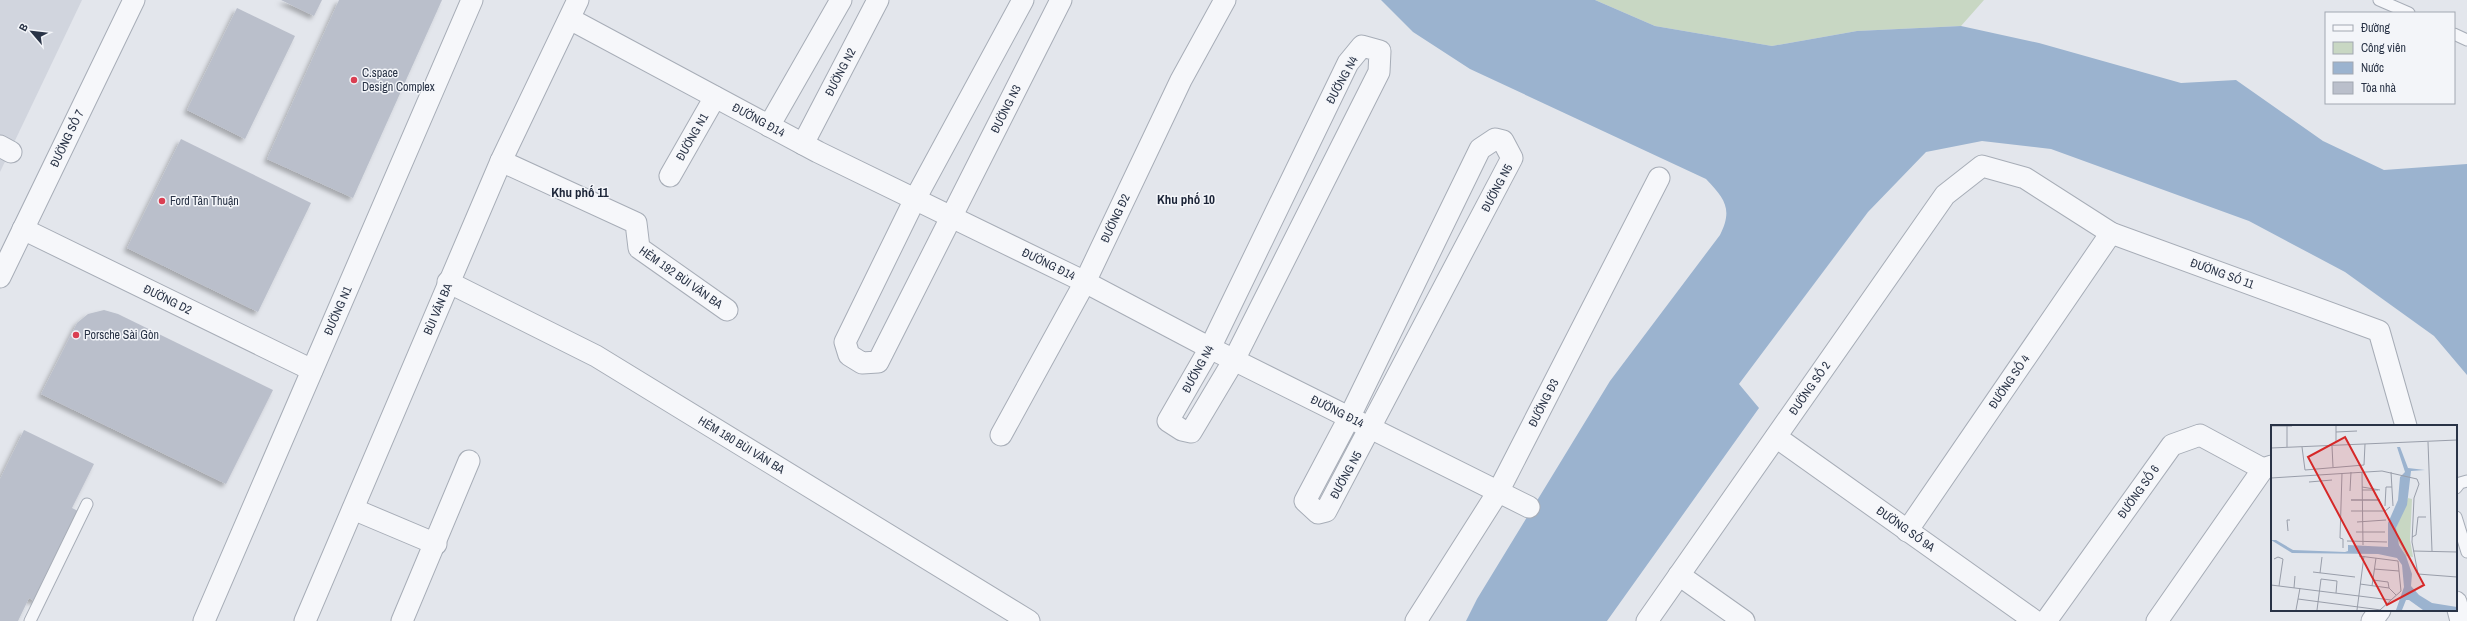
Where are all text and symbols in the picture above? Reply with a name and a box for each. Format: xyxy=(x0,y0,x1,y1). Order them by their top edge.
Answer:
north arrow xyxy=(12,12,52,52)
legend xyxy=(2325,12,2455,104)
text: Đường xyxy=(2361,20,2391,36)
text: B xyxy=(15,21,31,33)
text: Công viên xyxy=(2361,40,2406,56)
street label: ĐƯỜNG N2 xyxy=(821,45,860,99)
street label: ĐƯỜNG N4 xyxy=(1322,53,1362,107)
text: Nước xyxy=(2361,60,2384,76)
place label: C.space Design Complex xyxy=(362,65,435,95)
marker: C.space Design Complex xyxy=(349,75,359,85)
text: Tòa nhà xyxy=(2361,80,2397,96)
street label: ĐƯỜNG N3 xyxy=(987,82,1025,136)
street label: ĐƯỜNG Đ14 xyxy=(729,100,788,141)
street label: ĐƯỜNG SỐ 7 xyxy=(46,107,88,170)
street label: ĐƯỜNG N1 xyxy=(672,110,712,163)
street label: ĐƯỜNG N5 xyxy=(1478,161,1517,215)
district label: Khu phố 11 xyxy=(551,184,609,201)
street label: ĐƯỜNG Đ2 xyxy=(1097,191,1134,245)
district label: Khu phố 10 xyxy=(1157,191,1215,208)
place label: Ford Tân Thuận xyxy=(170,193,239,209)
marker: Ford Tân Thuận xyxy=(157,196,167,206)
street label: HẺM 192 BÙI VĂN BA xyxy=(636,243,726,313)
street label: ĐƯỜNG Đ14 xyxy=(1019,245,1078,284)
street label: ĐƯỜNG SỐ 11 xyxy=(2188,255,2257,293)
street label: BÙI VĂN BA xyxy=(420,280,456,337)
street label: ĐƯỜNG D2 xyxy=(141,281,195,318)
street label: ĐƯỜNG N1 xyxy=(320,283,356,338)
place label: Porsche Sài Gòn xyxy=(84,327,159,343)
marker: Porsche Sài Gòn xyxy=(71,330,81,340)
street label: ĐƯỜNG N4 xyxy=(1178,342,1218,396)
street label: ĐƯỜNG SỐ 4 xyxy=(1985,351,2034,412)
street label: ĐƯỜNG SỐ 2 xyxy=(1786,358,1834,418)
street label: ĐƯỜNG Đ3 xyxy=(1525,376,1563,430)
street label: ĐƯỜNG Đ14 xyxy=(1308,391,1367,432)
street label: HẺM 180 BÙI VĂN BA xyxy=(695,412,788,478)
inset map xyxy=(2271,425,2457,611)
street label: ĐƯỜNG N5 xyxy=(1326,448,1366,502)
street label: ĐƯỜNG SỐ 6 xyxy=(2114,462,2163,522)
street label: ĐƯỜNG SỐ 9A xyxy=(1873,503,1938,556)

